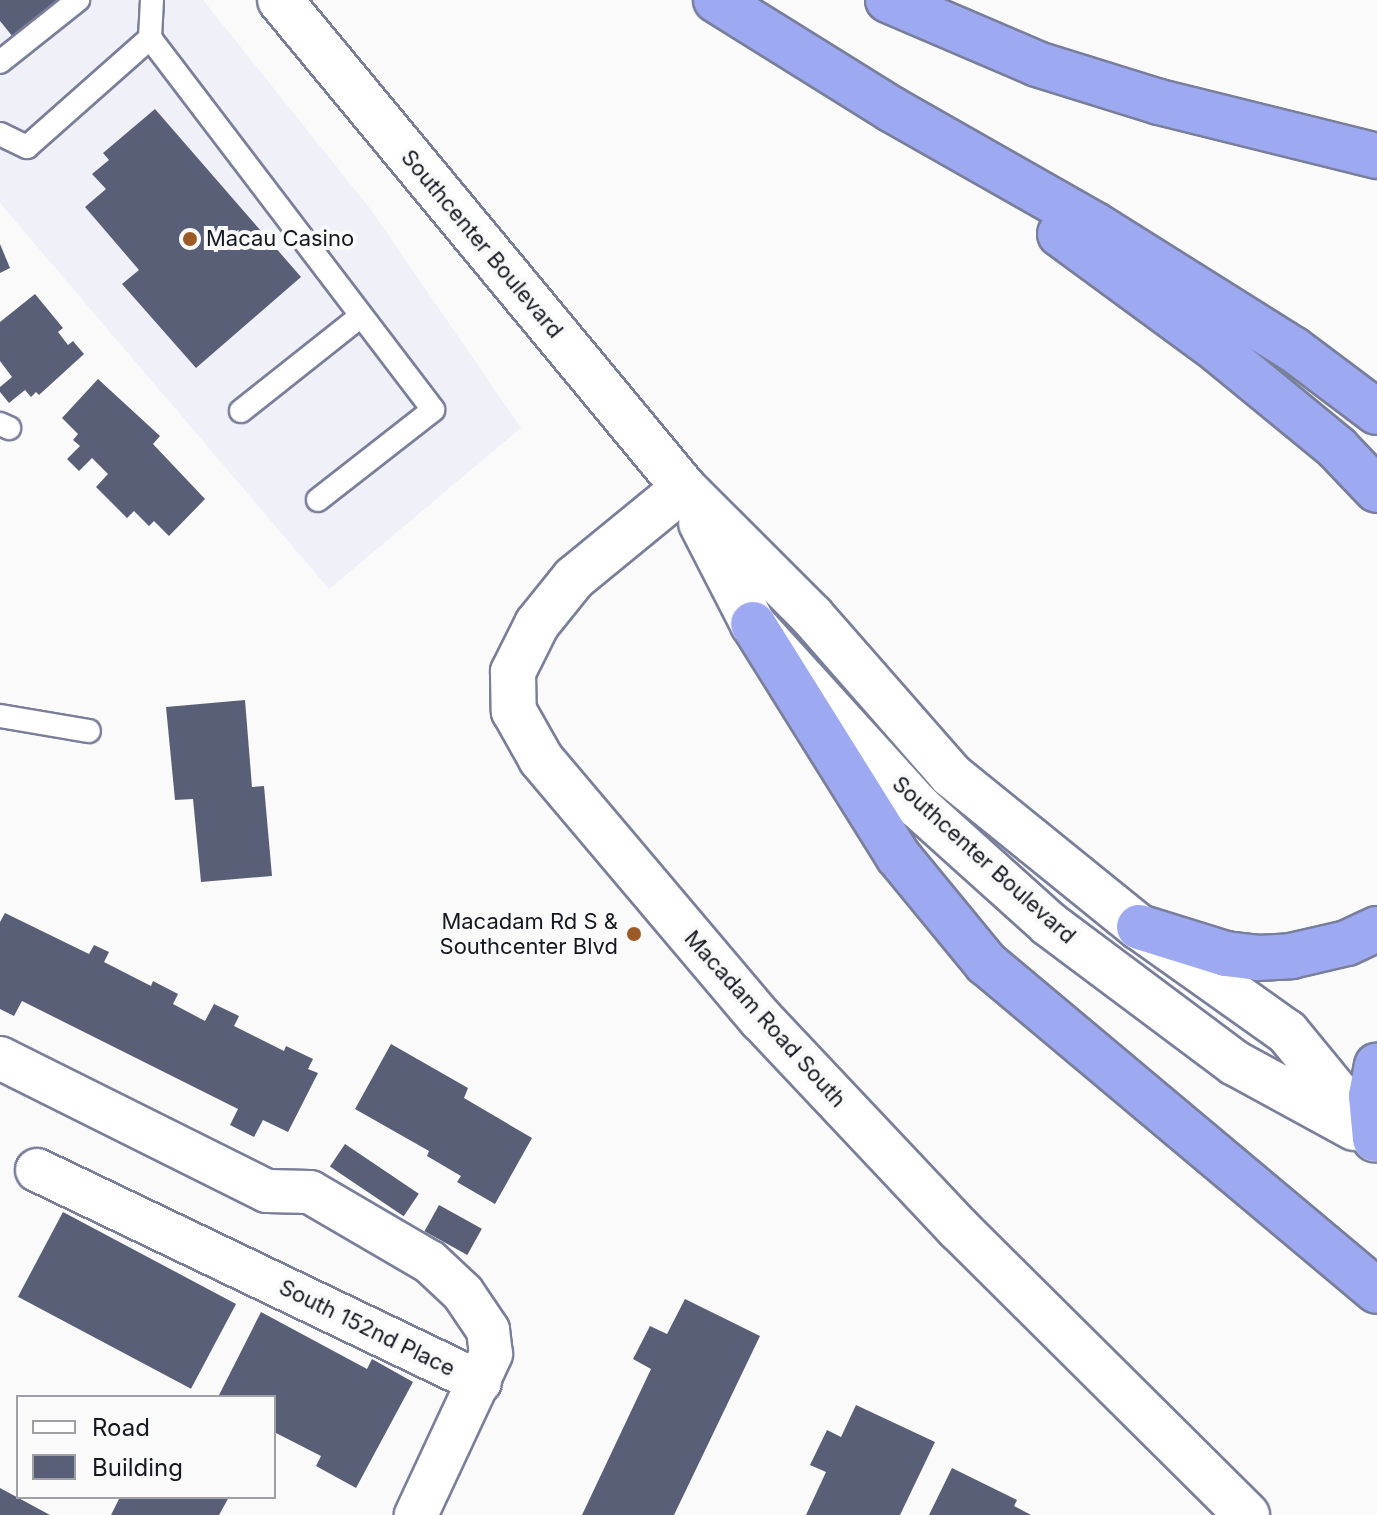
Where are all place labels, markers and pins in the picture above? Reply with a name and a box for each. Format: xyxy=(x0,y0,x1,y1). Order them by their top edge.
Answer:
place label: Macau Casino xyxy=(206,226,354,252)
marker: Macau Casino xyxy=(181,230,199,248)
place label: Macadam Rd S & Southcenter Blvd xyxy=(440,908,618,960)
marker: Macadam Rd S & Southcenter Blvd xyxy=(625,925,643,943)

